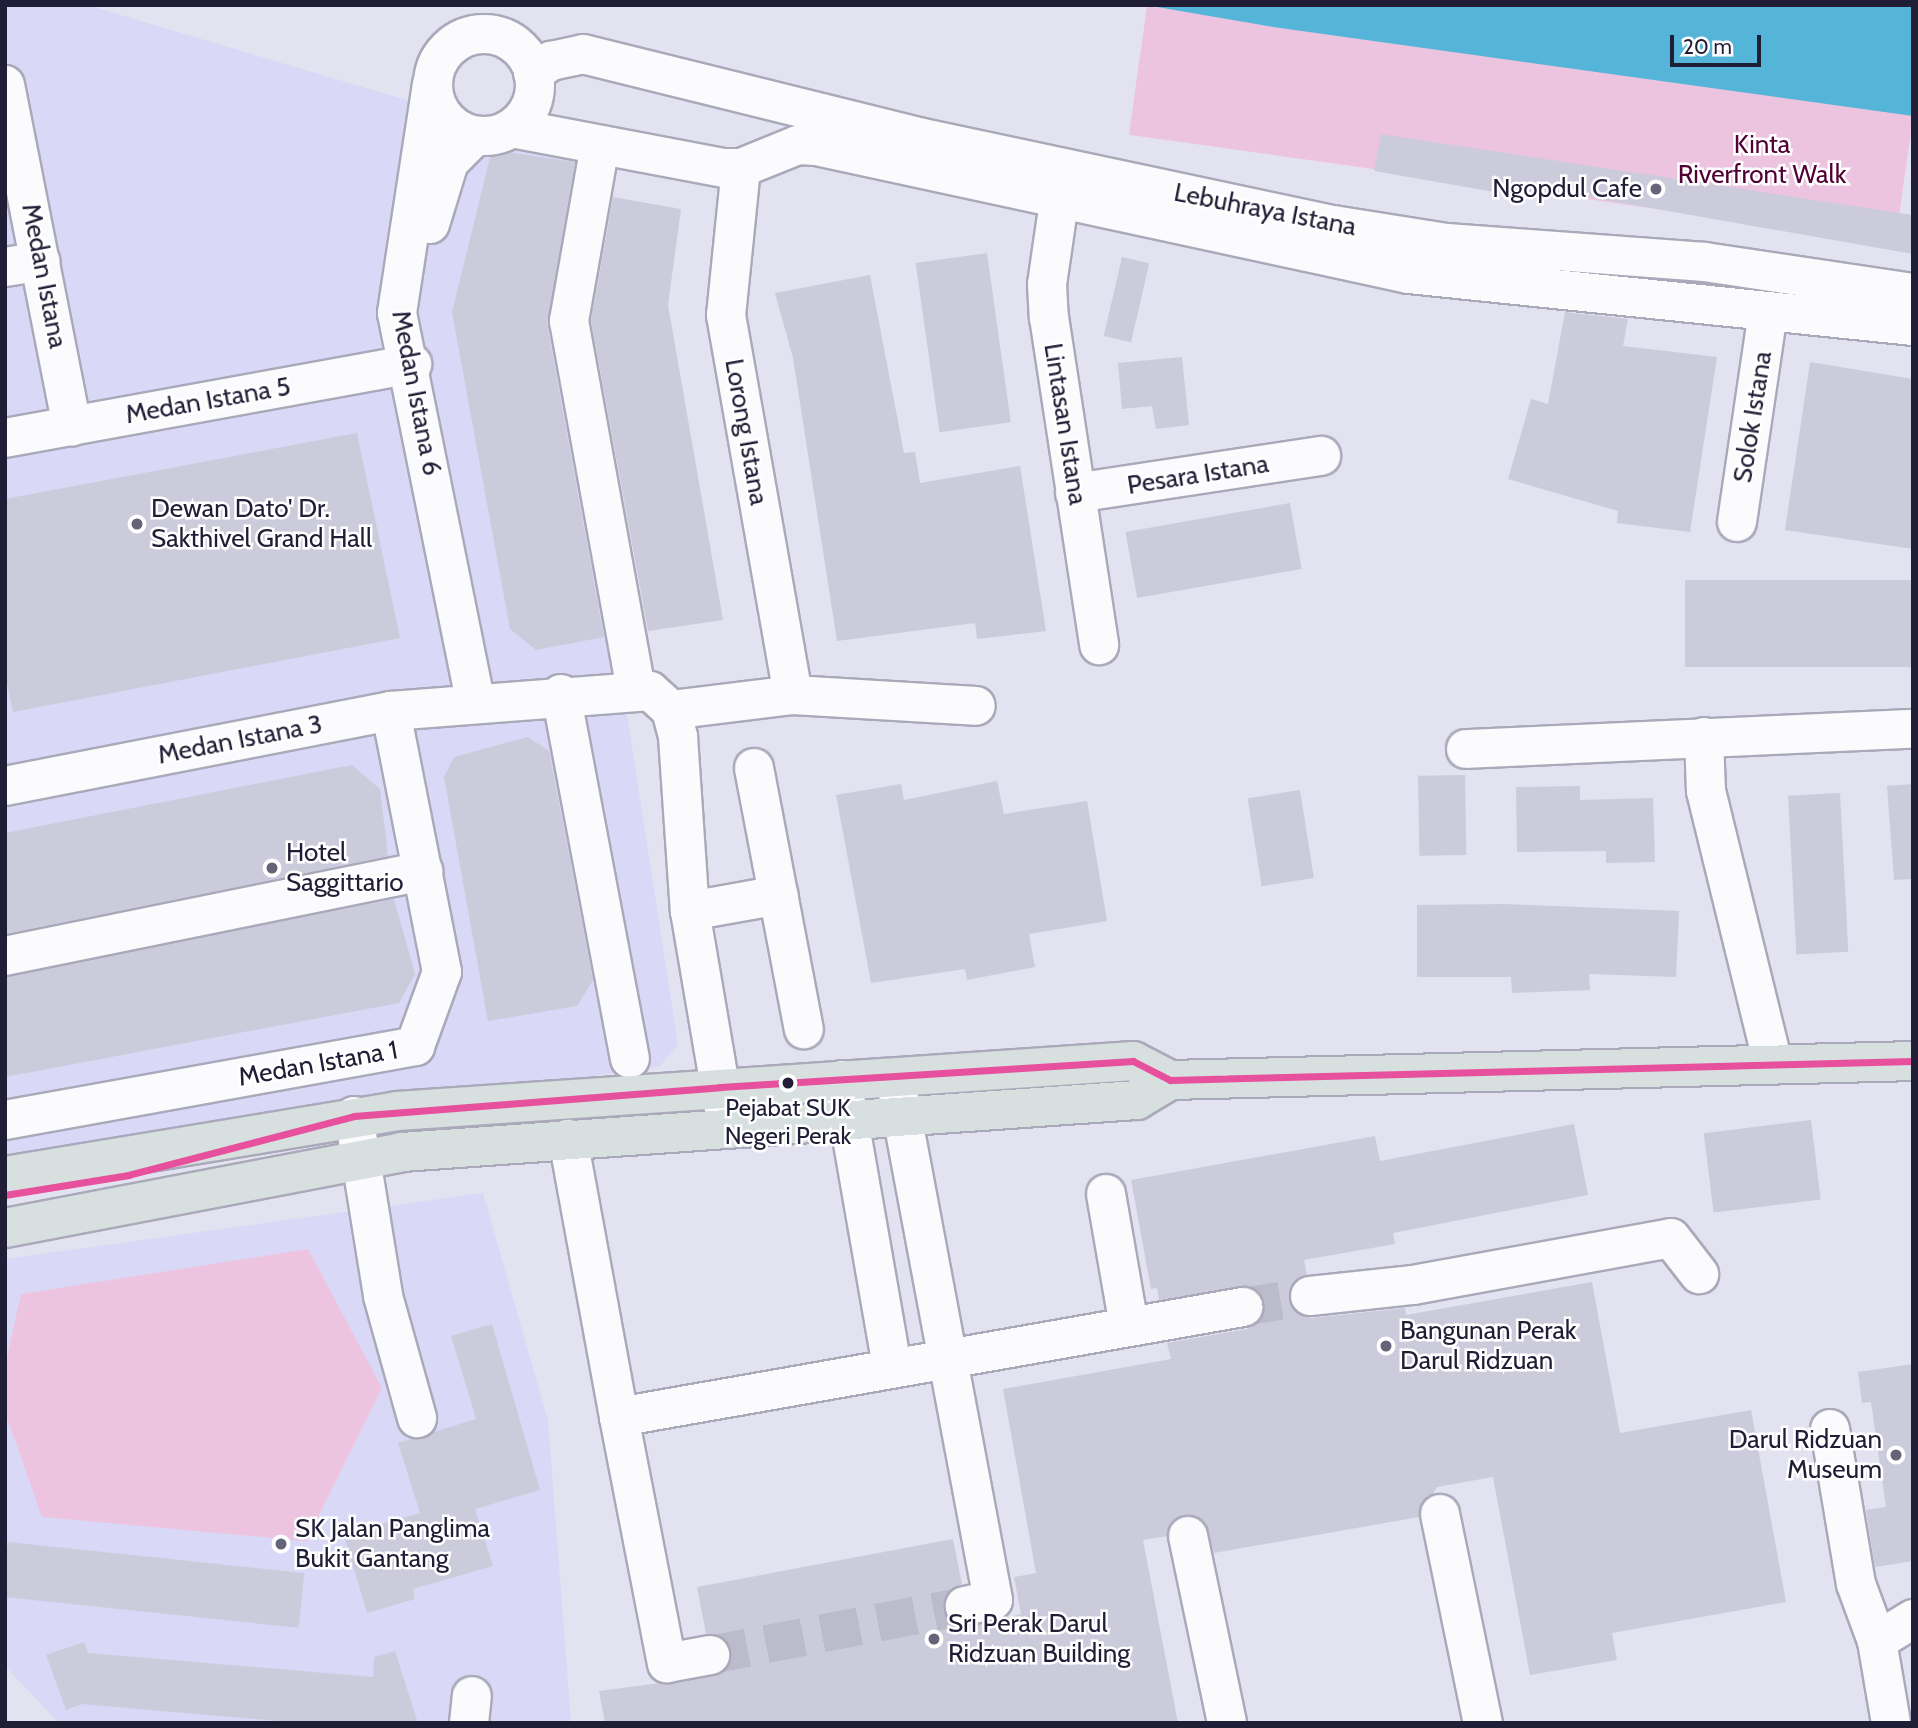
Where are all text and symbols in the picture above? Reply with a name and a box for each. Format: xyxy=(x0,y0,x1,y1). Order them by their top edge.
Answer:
scale bar xyxy=(1673,21,1764,65)
text: 20 m xyxy=(1683,34,1732,59)
park label: Kinta Riverfront Walk xyxy=(1678,129,1846,190)
place label: Ngopdul Cafe xyxy=(1492,173,1642,205)
street label: Lebuhraya Istana xyxy=(1171,177,1359,243)
marker: Ngopdul Cafe xyxy=(1648,181,1664,197)
street label: Medan Istana xyxy=(15,201,73,351)
street label: Medan Istana 6 xyxy=(385,308,447,478)
street label: Lintasan Istana xyxy=(1037,341,1093,507)
street label: Solok Istana xyxy=(1727,349,1779,485)
street label: Lorong Istana xyxy=(718,356,774,508)
street label: Medan Istana 5 xyxy=(123,371,293,431)
street label: Pesara Istana xyxy=(1125,448,1271,502)
place label: Dewan Dato' Dr. Sakthivel Grand Hall xyxy=(151,493,372,554)
marker: Dewan Dato' Dr. Sakthivel Grand Hall xyxy=(129,516,145,532)
street label: Medan Istana 3 xyxy=(155,709,325,771)
place label: Hotel Saggittario xyxy=(286,837,404,898)
marker: Hotel Saggittario xyxy=(264,860,280,876)
street label: Medan Istana 1 xyxy=(236,1035,400,1093)
marker: Pejabat SUK Negeri Perak xyxy=(781,1076,795,1090)
place label: Pejabat SUK Negeri Perak xyxy=(725,1094,851,1150)
place label: Bangunan Perak Darul Ridzuan xyxy=(1400,1315,1577,1376)
marker: Bangunan Perak Darul Ridzuan xyxy=(1378,1338,1394,1354)
place label: Darul Ridzuan Museum xyxy=(1729,1424,1882,1486)
marker: Darul Ridzuan Museum xyxy=(1888,1447,1904,1463)
place label: SK Jalan Panglima Bukit Gantang xyxy=(295,1513,490,1574)
marker: SK Jalan Panglima Bukit Gantang xyxy=(273,1536,289,1552)
place label: Sri Perak Darul Ridzuan Building xyxy=(948,1608,1130,1670)
marker: Sri Perak Darul Ridzuan Building xyxy=(926,1631,942,1647)

